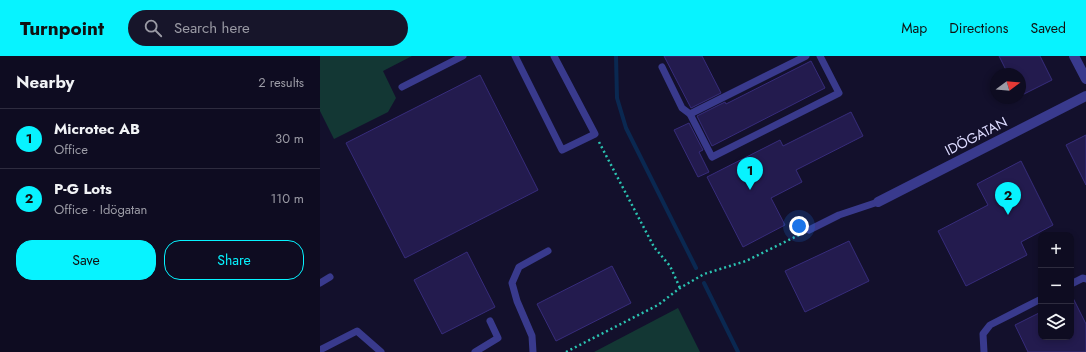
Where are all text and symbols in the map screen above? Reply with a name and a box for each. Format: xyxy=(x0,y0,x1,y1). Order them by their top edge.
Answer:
search box xyxy=(128,10,408,46)
text: Turnpoint xyxy=(20,15,104,42)
icon: search xyxy=(142,17,164,39)
text: Search here xyxy=(174,17,250,39)
text: Map xyxy=(901,18,927,38)
text: Directions xyxy=(949,18,1009,38)
text: Saved xyxy=(1031,18,1066,38)
north arrow xyxy=(990,68,1026,104)
text: Nearby xyxy=(16,70,74,94)
text: 2 results xyxy=(258,73,304,92)
street label: IDÖGATAN xyxy=(941,112,1011,160)
text: Microtec AB xyxy=(54,118,140,140)
text: 1 xyxy=(26,129,32,148)
text: 30 m xyxy=(275,129,304,148)
text: Office xyxy=(54,140,88,159)
pin: 1 xyxy=(737,157,763,190)
text: P-G Lots xyxy=(54,178,112,200)
pin: 2 xyxy=(995,182,1021,215)
text: 2 xyxy=(25,189,33,208)
text: 110 m xyxy=(270,189,304,208)
text: Office · Idögatan xyxy=(54,200,147,219)
your location xyxy=(789,216,809,236)
map controls xyxy=(1038,232,1074,340)
button: + xyxy=(1038,232,1074,268)
button: Save xyxy=(16,240,156,280)
button: Share xyxy=(164,240,304,280)
button: − xyxy=(1038,268,1074,304)
button: layers xyxy=(1038,304,1074,340)

